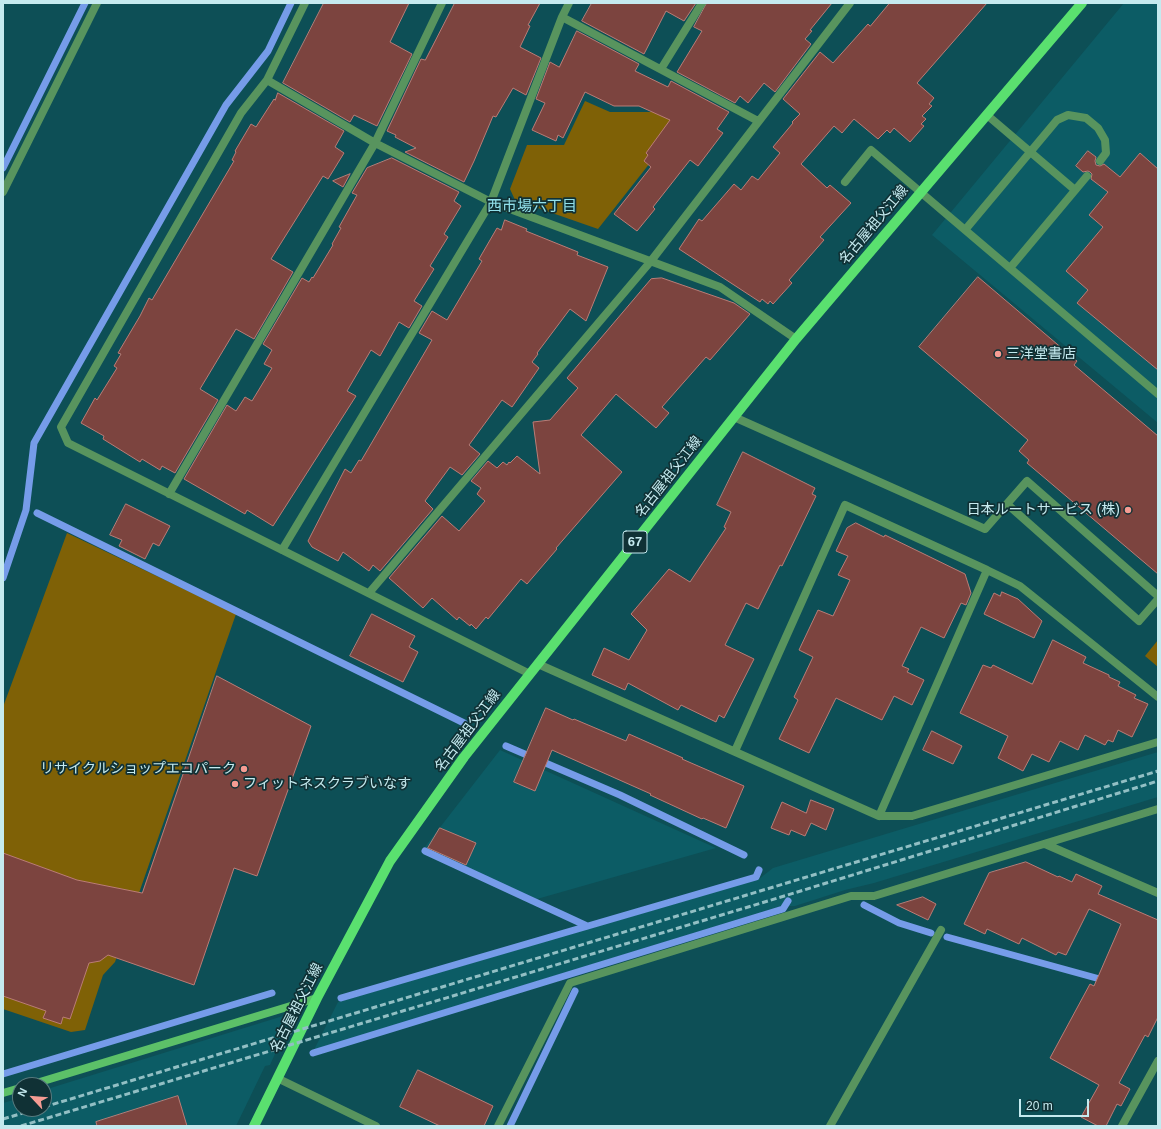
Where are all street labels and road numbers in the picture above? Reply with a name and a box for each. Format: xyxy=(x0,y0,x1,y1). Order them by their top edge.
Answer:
street label: 名古屋祖父江線 xyxy=(836,182,912,268)
street label: 名古屋祖父江線 xyxy=(632,433,706,521)
road number: 67 xyxy=(623,531,647,553)
street label: 名古屋祖父江線 xyxy=(432,687,504,775)
street label: 名古屋祖父江線 xyxy=(267,961,327,1055)

